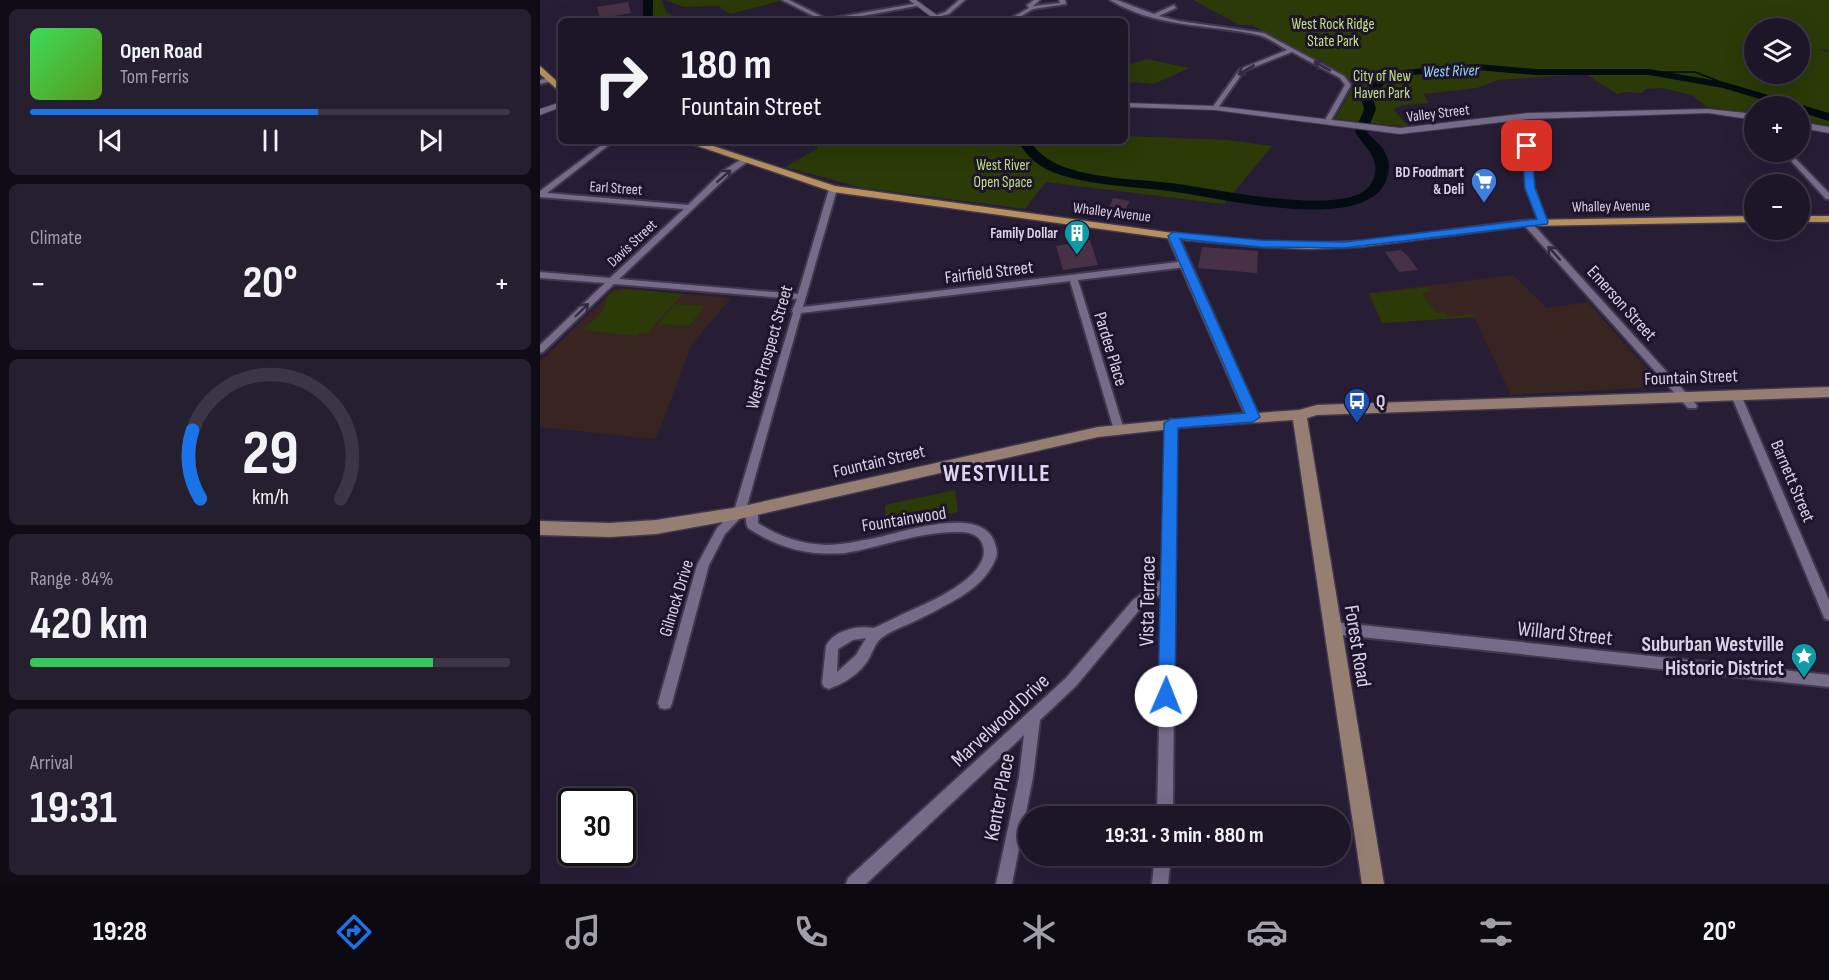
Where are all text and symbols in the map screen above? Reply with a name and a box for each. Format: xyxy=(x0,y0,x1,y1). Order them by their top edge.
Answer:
park label: West Rock Ridge State Park xyxy=(1292,15,1374,51)
map controls xyxy=(1744,18,1810,240)
button: layers xyxy=(1744,18,1810,84)
text: Open Road xyxy=(120,38,202,65)
text: 180 m xyxy=(681,40,772,91)
icon: right xyxy=(582,42,660,120)
one-way arrow xyxy=(1314,60,1331,72)
water label: West River xyxy=(1423,61,1480,82)
one-way arrow xyxy=(1238,64,1255,76)
text: Tom Ferris xyxy=(120,65,189,89)
park label: City of New Haven Park xyxy=(1353,67,1411,103)
text: Fountain Street xyxy=(681,91,821,123)
button: + xyxy=(1744,96,1810,162)
street label: Valley Street xyxy=(1405,100,1471,127)
pin xyxy=(1501,120,1552,171)
icon: previous xyxy=(94,124,127,157)
icon: pause xyxy=(254,124,287,157)
icon: next xyxy=(414,124,447,157)
icon: arrive xyxy=(1510,129,1543,162)
park label: West River Open Space xyxy=(974,156,1032,192)
place label: BD Foodmart & Deli xyxy=(1395,163,1464,199)
supermarket icon: BD Foodmart & Deli xyxy=(1469,166,1499,204)
one-way arrow xyxy=(716,169,731,183)
button: − xyxy=(1744,174,1810,240)
street label: Earl Street xyxy=(589,177,643,200)
street label: Whalley Avenue xyxy=(1572,196,1650,217)
street label: Whalley Avenue xyxy=(1072,198,1152,227)
street label: Davis Street xyxy=(604,215,661,271)
building icon: Family Dollar xyxy=(1062,218,1092,256)
place label: Family Dollar xyxy=(990,224,1058,243)
text: Climate xyxy=(30,226,82,250)
one-way arrow xyxy=(1547,246,1561,261)
text: 20° xyxy=(242,256,298,311)
street label: Fairfield Street xyxy=(944,257,1035,288)
street label: Emerson Street xyxy=(1583,262,1661,346)
text: − xyxy=(30,264,46,304)
text: + xyxy=(494,264,510,304)
street label: West Prospect Street xyxy=(742,282,797,412)
one-way arrow xyxy=(575,302,590,317)
street label: Pardee Place xyxy=(1089,310,1132,389)
street label: Fountain Street xyxy=(1644,365,1739,390)
bus stop icon: Q xyxy=(1342,386,1372,424)
place label: Q xyxy=(1376,391,1385,412)
text: 29 xyxy=(242,417,298,492)
street label: Barnett Street xyxy=(1766,437,1819,526)
street label: Fountain Street xyxy=(831,441,928,482)
district label: WESTVILLE xyxy=(943,459,1051,488)
text: km/h xyxy=(251,485,289,510)
street label: Fountainwood xyxy=(860,502,948,537)
street label: Vista Terrace xyxy=(1134,555,1161,647)
street label: Gilnock Drive xyxy=(655,557,698,639)
text: Range · 84% xyxy=(30,567,114,591)
text: 420 km xyxy=(30,597,148,652)
street label: Forest Road xyxy=(1339,603,1376,689)
street label: Willard Street xyxy=(1516,616,1614,651)
place label: Suburban Westville Historic District xyxy=(1641,632,1784,681)
place icon: Suburban Westville Historic District xyxy=(1789,641,1819,679)
position arrow xyxy=(1134,664,1198,728)
street label: Marvelwood Drive xyxy=(946,669,1055,772)
text: Arrival xyxy=(30,751,73,775)
street label: Kenter Place xyxy=(979,751,1020,843)
text: 19:31 xyxy=(30,781,117,836)
speed limit sign: 30 xyxy=(558,788,636,866)
text: 19:31 · 3 min · 880 m xyxy=(1105,822,1264,849)
icon: directions xyxy=(333,911,375,953)
icon: music xyxy=(562,911,604,953)
icon: phone xyxy=(790,911,832,953)
icon: climate xyxy=(1018,911,1060,953)
icon: car xyxy=(1246,911,1288,953)
icon: filters xyxy=(1475,911,1517,953)
text: 19:28 xyxy=(93,916,147,948)
text: 20° xyxy=(1703,916,1736,948)

